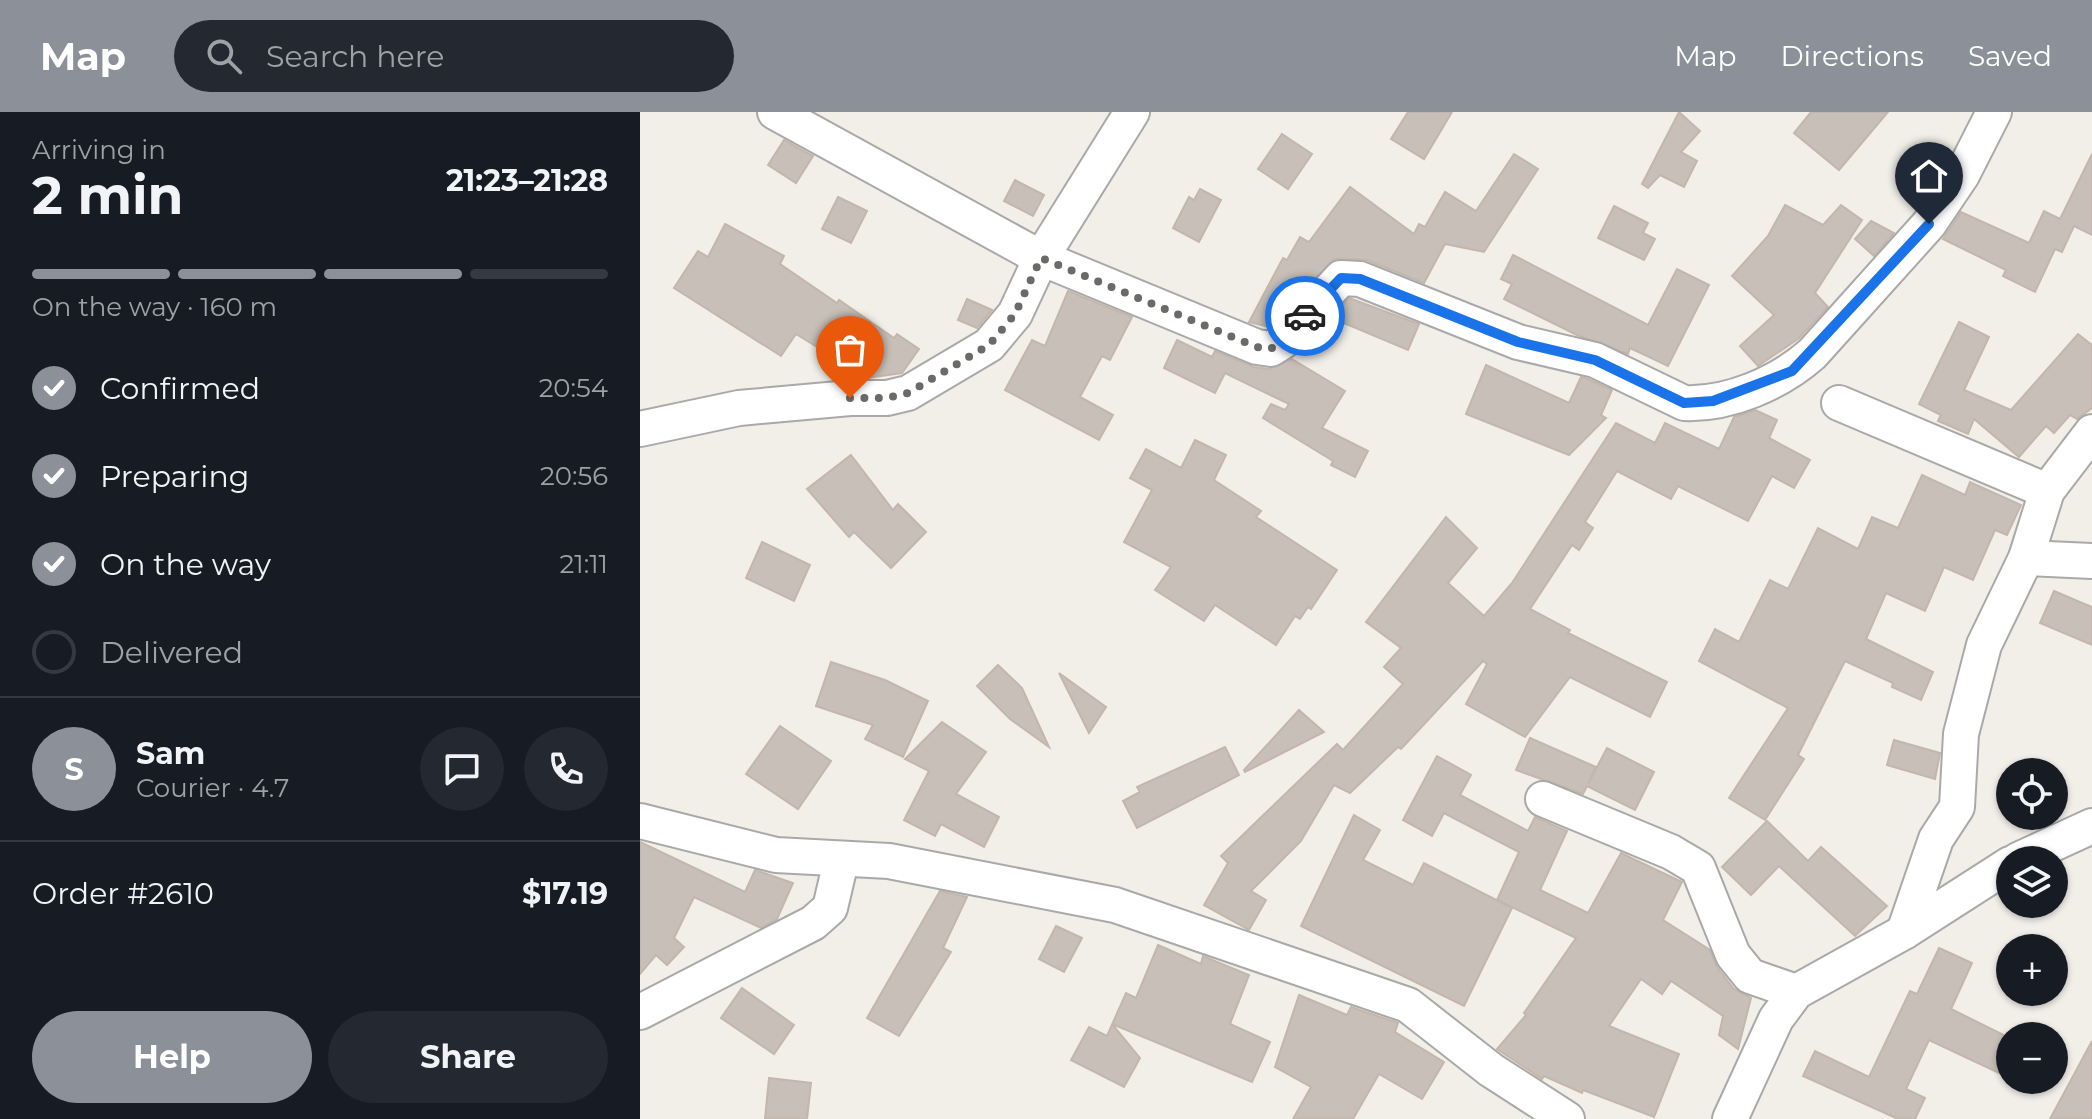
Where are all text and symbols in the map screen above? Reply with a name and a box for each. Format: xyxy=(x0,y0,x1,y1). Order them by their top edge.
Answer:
search box xyxy=(174,20,734,92)
text: Map xyxy=(40,33,126,80)
icon: search xyxy=(202,34,246,78)
text: Search here xyxy=(266,38,444,75)
text: Map xyxy=(1674,39,1736,73)
text: Directions xyxy=(1780,39,1924,73)
text: Saved xyxy=(1968,39,2052,73)
text: Arriving in xyxy=(32,134,166,166)
pin xyxy=(1895,142,1963,224)
icon: home xyxy=(1907,154,1951,198)
text: 21:23–21:28 xyxy=(446,162,608,199)
text: 2 min xyxy=(32,164,184,227)
courier xyxy=(1265,276,1345,356)
text: On the way · 160 m xyxy=(32,291,277,323)
icon: car xyxy=(1283,294,1327,338)
pin xyxy=(816,316,884,398)
icon: bag xyxy=(828,328,872,372)
icon: check xyxy=(32,366,76,410)
text: Confirmed xyxy=(100,370,260,407)
text: 20:54 xyxy=(539,372,608,404)
icon: check xyxy=(32,454,76,498)
text: Preparing xyxy=(100,458,249,495)
text: 20:56 xyxy=(540,460,608,492)
icon: check xyxy=(32,542,76,586)
text: On the way xyxy=(100,546,271,583)
text: 21:11 xyxy=(560,548,608,580)
text: Delivered xyxy=(100,634,243,671)
button: chat xyxy=(420,727,504,811)
button: phone xyxy=(524,727,608,811)
text: Sam xyxy=(136,735,205,772)
text: S xyxy=(64,751,84,788)
map controls xyxy=(1996,758,2068,1094)
button: locate xyxy=(1996,758,2068,830)
text: Courier · 4.7 xyxy=(136,772,289,804)
button: layers xyxy=(1996,846,2068,918)
text: Order #2610 xyxy=(32,875,214,912)
text: $17.19 xyxy=(522,875,608,912)
button: + xyxy=(1996,934,2068,1006)
button: Help xyxy=(32,1011,312,1103)
button: Share xyxy=(328,1011,608,1103)
button: − xyxy=(1996,1022,2068,1094)

